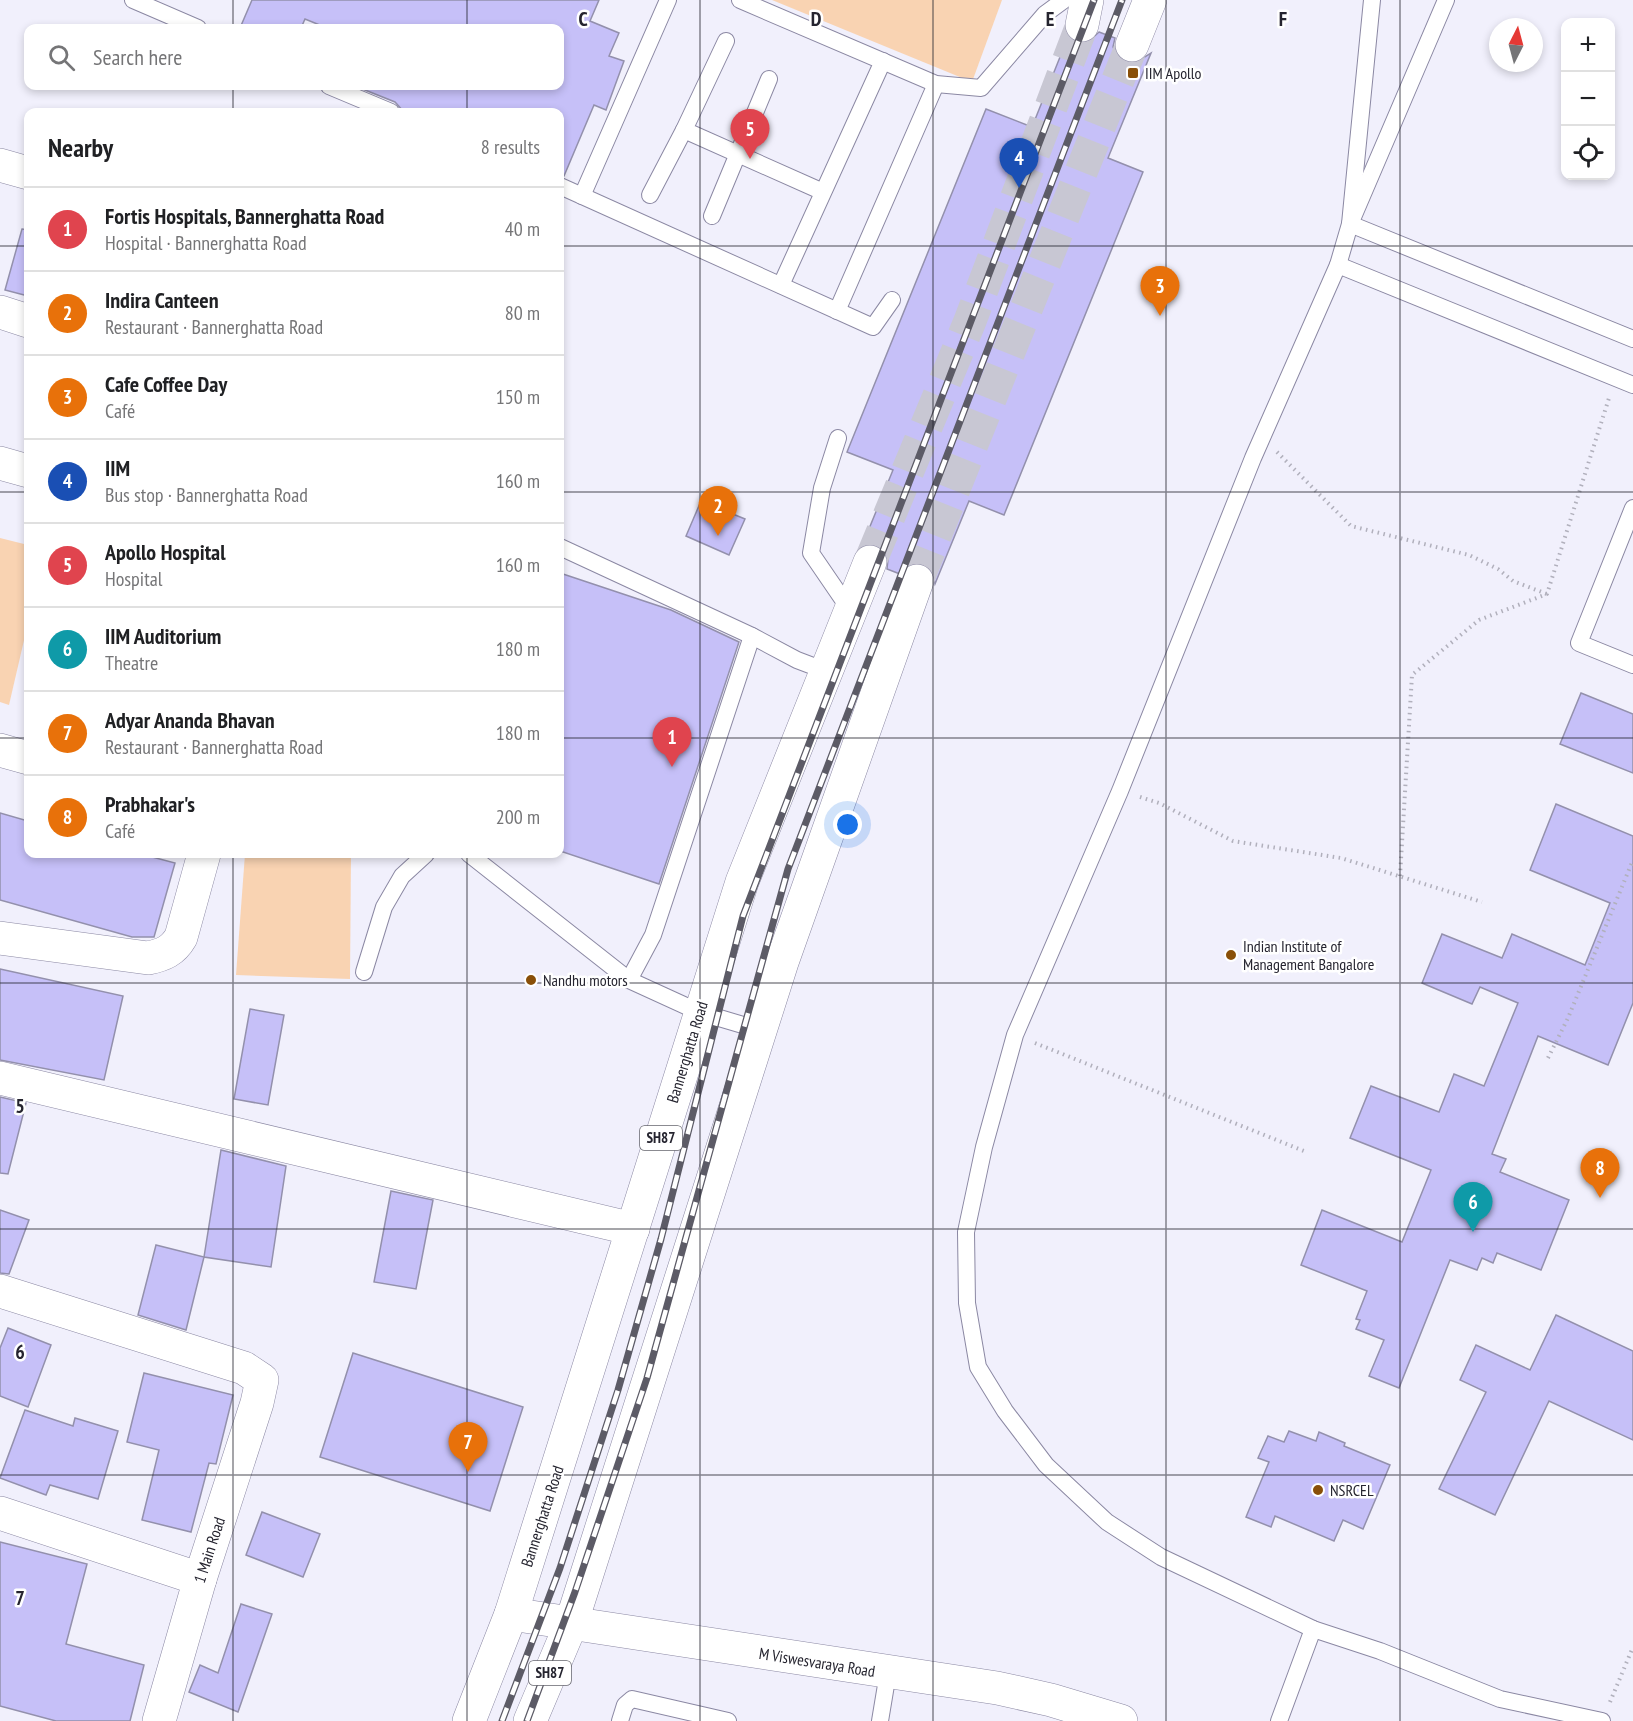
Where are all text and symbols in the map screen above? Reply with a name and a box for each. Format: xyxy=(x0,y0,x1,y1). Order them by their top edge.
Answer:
text: C xyxy=(578,6,588,32)
text: D xyxy=(811,6,822,32)
text: E xyxy=(1046,6,1054,32)
text: F xyxy=(1279,6,1287,32)
north arrow xyxy=(1489,18,1543,72)
map controls xyxy=(1561,18,1615,180)
button: + xyxy=(1561,18,1615,72)
search box xyxy=(24,24,564,90)
icon: search xyxy=(45,41,78,74)
text: Search here xyxy=(93,43,182,71)
place label: IIM Apollo xyxy=(1145,63,1202,83)
marker: IIM Apollo xyxy=(1126,66,1140,80)
button: − xyxy=(1561,72,1615,126)
pin: 5 xyxy=(730,110,770,159)
button: locate xyxy=(1561,126,1615,180)
text: Nearby xyxy=(48,131,113,164)
text: 8 results xyxy=(481,134,540,160)
pin: 4 xyxy=(1000,138,1038,188)
text: Fortis Hospitals, Bannerghatta Road xyxy=(105,202,384,230)
text: 1 xyxy=(63,216,72,242)
text: 40 m xyxy=(505,216,540,242)
text: Hospital · Bannerghatta Road xyxy=(105,230,307,256)
pin: 3 xyxy=(1140,266,1180,316)
text: Indira Canteen xyxy=(105,286,219,314)
text: 2 xyxy=(63,300,72,326)
text: 80 m xyxy=(505,300,540,326)
text: Restaurant · Bannerghatta Road xyxy=(105,314,323,340)
text: Cafe Coffee Day xyxy=(105,370,227,398)
text: 3 xyxy=(63,384,72,410)
text: 150 m xyxy=(496,384,540,410)
text: Café xyxy=(105,398,135,424)
text: IIM xyxy=(105,454,130,482)
text: 4 xyxy=(63,468,72,494)
text: 160 m xyxy=(496,468,540,494)
text: Bus stop · Bannerghatta Road xyxy=(105,482,308,508)
pin: 2 xyxy=(698,486,738,536)
text: Apollo Hospital xyxy=(105,538,225,566)
text: 5 xyxy=(63,552,72,578)
text: 160 m xyxy=(496,552,540,578)
text: Hospital xyxy=(105,566,162,592)
text: IIM Auditorium xyxy=(105,622,221,650)
text: 6 xyxy=(63,636,72,662)
text: 180 m xyxy=(496,636,540,662)
text: Theatre xyxy=(105,650,158,676)
text: Adyar Ananda Bhavan xyxy=(105,706,275,734)
pin: 1 xyxy=(652,718,692,767)
text: 7 xyxy=(63,720,72,746)
text: 180 m xyxy=(496,720,540,746)
text: Restaurant · Bannerghatta Road xyxy=(105,734,323,760)
text: Prabhakar's xyxy=(105,790,195,818)
text: 8 xyxy=(63,804,72,830)
text: 200 m xyxy=(496,804,540,830)
your location xyxy=(833,810,862,839)
text: Café xyxy=(105,818,135,844)
place label: Indian Institute of Management Bangalore xyxy=(1243,936,1374,974)
marker: Indian Institute of Management Bangalore xyxy=(1224,948,1238,962)
place label: Nandhu motors xyxy=(543,970,628,990)
marker: Nandhu motors xyxy=(524,973,538,987)
street label: Bannerghatta Road xyxy=(662,999,712,1105)
text: 5 xyxy=(15,1093,25,1119)
road number: SH87 xyxy=(640,1126,682,1150)
pin: 8 xyxy=(1580,1148,1620,1198)
pin: 6 xyxy=(1454,1182,1492,1232)
text: 6 xyxy=(15,1339,25,1365)
pin: 7 xyxy=(448,1422,488,1472)
street label: Bannerghatta Road xyxy=(516,1463,568,1569)
place label: NSRCEL xyxy=(1330,1480,1374,1500)
marker: NSRCEL xyxy=(1311,1483,1325,1497)
street label: 1 Main Road xyxy=(189,1514,229,1586)
text: 7 xyxy=(15,1585,25,1611)
street label: M Viswesvaraya Road xyxy=(758,1643,877,1681)
road number: SH87 xyxy=(529,1661,571,1685)

